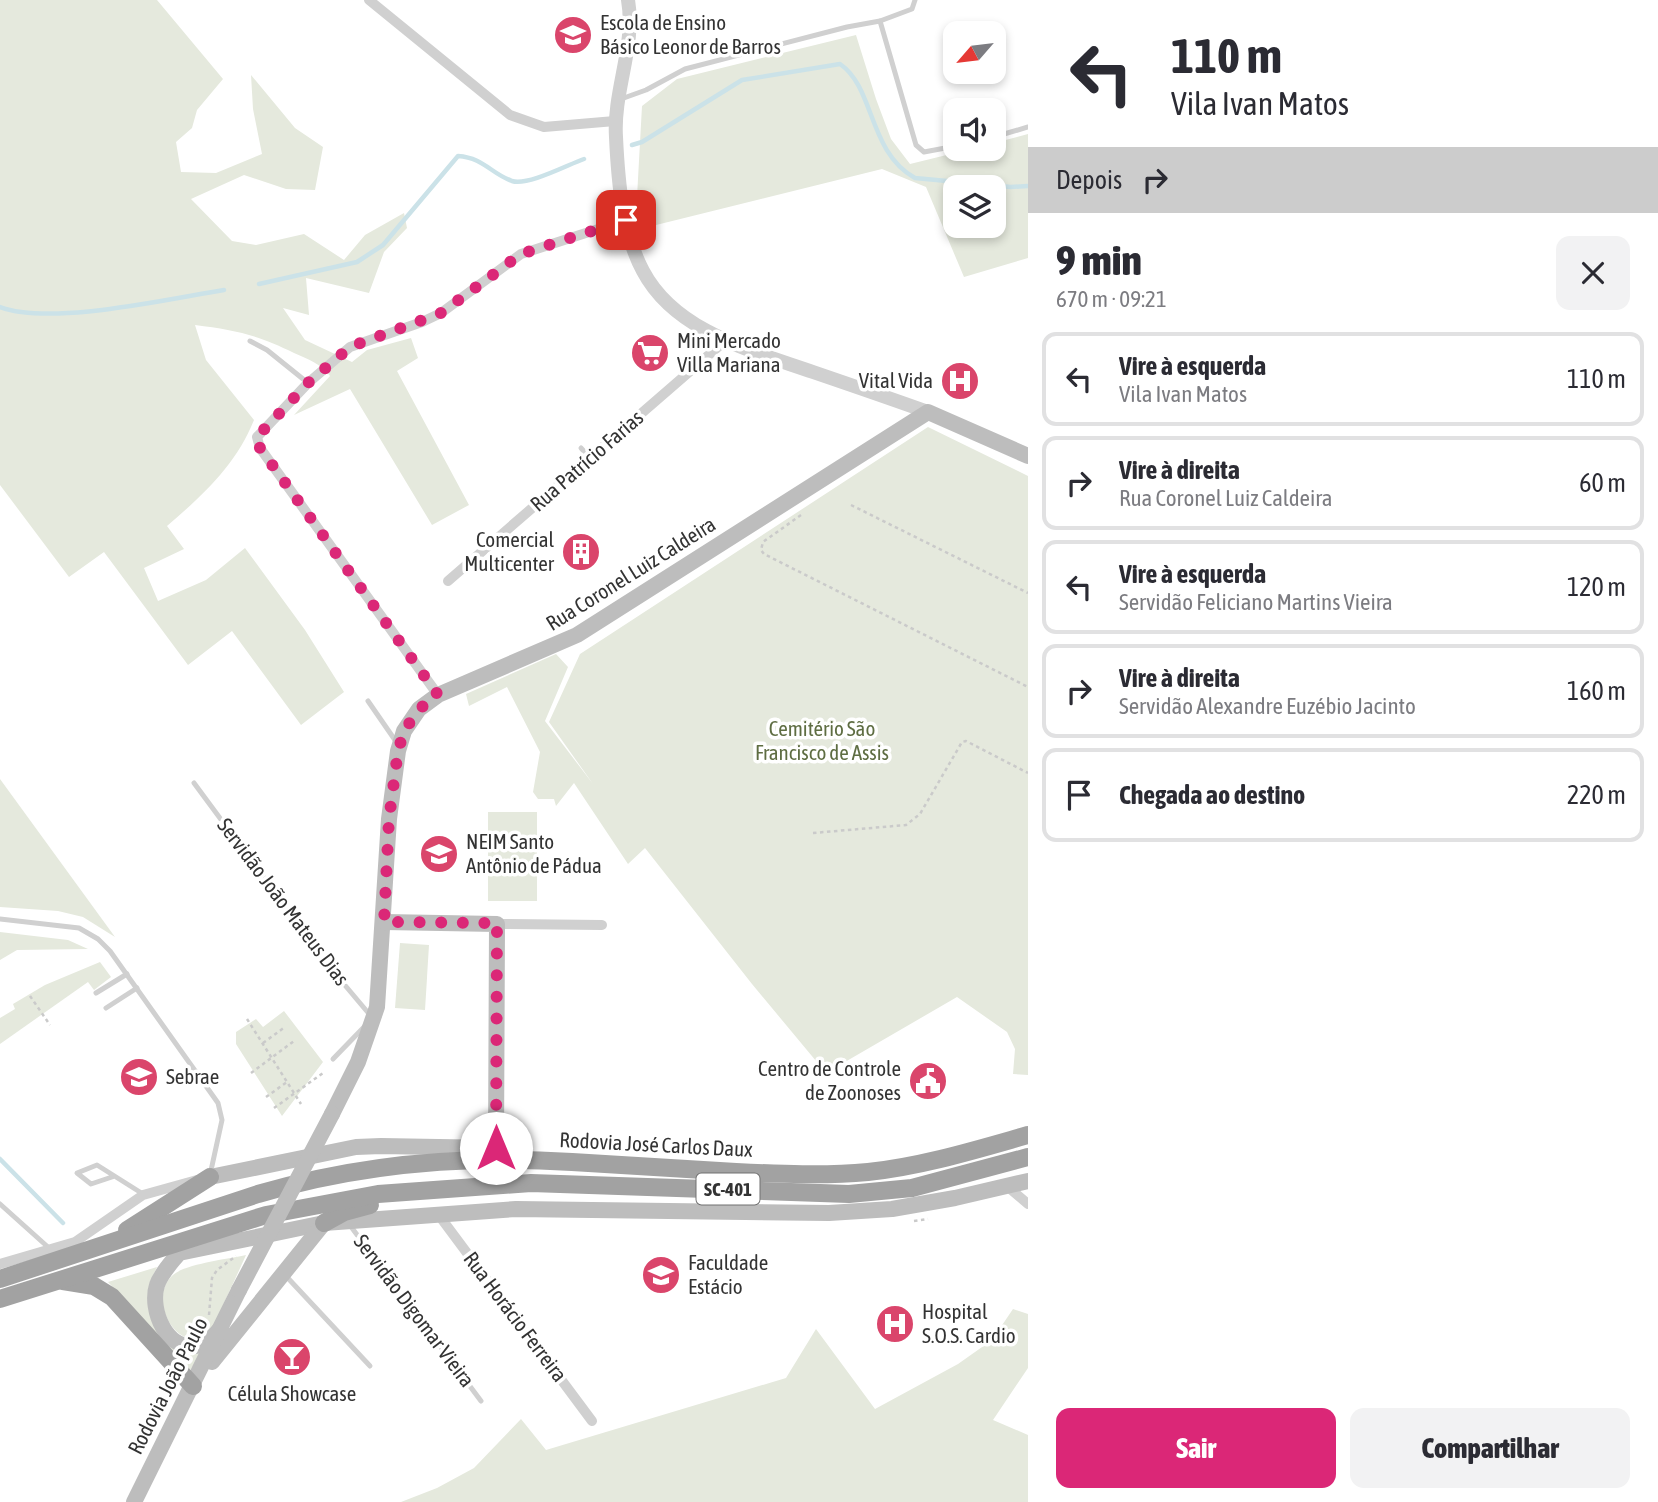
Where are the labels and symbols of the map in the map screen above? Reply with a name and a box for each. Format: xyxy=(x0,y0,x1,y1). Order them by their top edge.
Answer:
place label: Escola de Ensino Básico Leonor de Barros xyxy=(600,10,781,58)
school or university icon: Escola de Ensino Básico Leonor de Barros xyxy=(552,14,594,56)
north arrow xyxy=(943,21,1006,84)
pin xyxy=(596,190,656,250)
place label: Mini Mercado Villa Mariana xyxy=(677,328,781,376)
supermarket icon: Mini Mercado Villa Mariana xyxy=(629,332,671,374)
hospital icon: Vital Vida xyxy=(939,360,981,402)
place label: Vital Vida xyxy=(859,368,933,392)
street label: Rua Patrício Farias xyxy=(525,405,648,516)
street label: Rua Coronel Luiz Caldeira xyxy=(542,511,719,635)
place label: Comercial Multicenter xyxy=(464,527,555,575)
building icon: Comercial Multicenter xyxy=(560,531,602,573)
park label: Cemitério São Francisco de Assis xyxy=(755,716,889,764)
street label: Servidão João Mateus Dias xyxy=(213,813,354,990)
place label: NEIM Santo Antônio de Pádua xyxy=(466,829,602,877)
school or university icon: NEIM Santo Antônio de Pádua xyxy=(418,833,460,875)
school or university icon: Sebrae xyxy=(118,1056,160,1098)
place label: Centro de Controle de Zoonoses xyxy=(758,1056,901,1104)
public building icon: Centro de Controle de Zoonoses xyxy=(907,1060,949,1102)
place label: Sebrae xyxy=(166,1064,219,1088)
position arrow xyxy=(459,1111,533,1185)
street label: Rodovia José Carlos Daux xyxy=(559,1127,754,1161)
road number: SC-401 xyxy=(696,1174,760,1204)
street label: Servidão Digomar Vieira xyxy=(350,1229,480,1391)
street label: Rua Horácio Ferreira xyxy=(459,1247,572,1386)
place label: Faculdade Estácio xyxy=(688,1250,768,1298)
school or university icon: Faculdade Estácio xyxy=(640,1254,682,1296)
place label: Hospital S.O.S. Cardio xyxy=(922,1299,1016,1347)
hospital icon: Hospital S.O.S. Cardio xyxy=(874,1303,916,1345)
street label: Rodovia João Paulo xyxy=(122,1313,212,1458)
bar icon: Célula Showcase xyxy=(271,1336,313,1378)
place label: Célula Showcase xyxy=(228,1381,356,1405)

